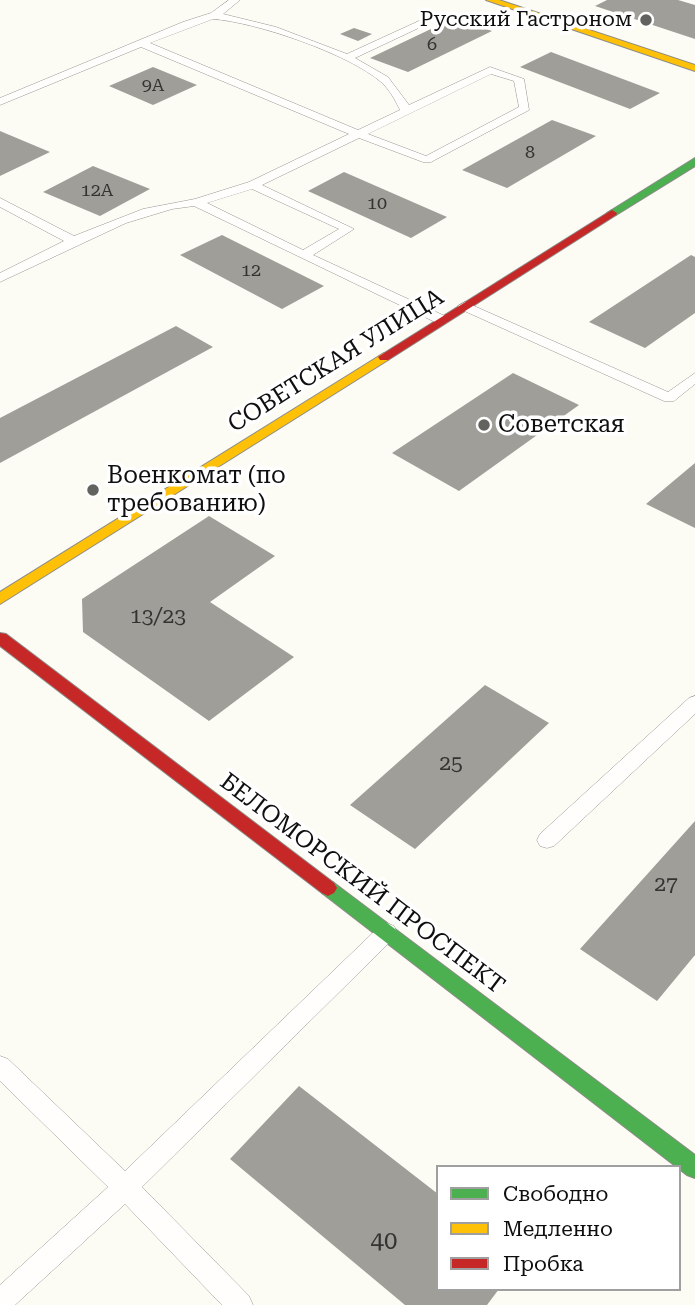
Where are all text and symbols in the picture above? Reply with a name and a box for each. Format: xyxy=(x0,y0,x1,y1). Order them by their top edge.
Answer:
place label: Русский Гастроном xyxy=(420,7,632,33)
marker: Русский Гастроном xyxy=(638,12,654,28)
house number: 6 xyxy=(427,34,437,56)
house number: 9А xyxy=(142,75,164,97)
house number: 8 xyxy=(525,142,535,164)
house number: 12А xyxy=(81,180,113,202)
house number: 10 xyxy=(367,193,387,215)
house number: 12 xyxy=(241,260,261,282)
street label: СОВЕТСКАЯ УЛИЦА xyxy=(223,283,449,439)
place label: Советская xyxy=(498,411,625,439)
marker: Советская xyxy=(476,417,492,433)
place label: Военкомат (по требованию) xyxy=(107,462,286,518)
marker: Военкомат (по требованию) xyxy=(85,482,101,498)
house number: 13/23 xyxy=(130,604,186,630)
house number: 25 xyxy=(439,751,463,777)
street label: БЕЛОМОРСКИЙ ПРОСПЕКТ xyxy=(214,768,510,1000)
house number: 27 xyxy=(654,872,678,898)
legend xyxy=(436,1165,681,1291)
text: Свободно xyxy=(503,1182,609,1206)
text: Медленно xyxy=(503,1217,613,1241)
house number: 40 xyxy=(371,1228,397,1256)
text: Пробка xyxy=(503,1252,584,1276)

